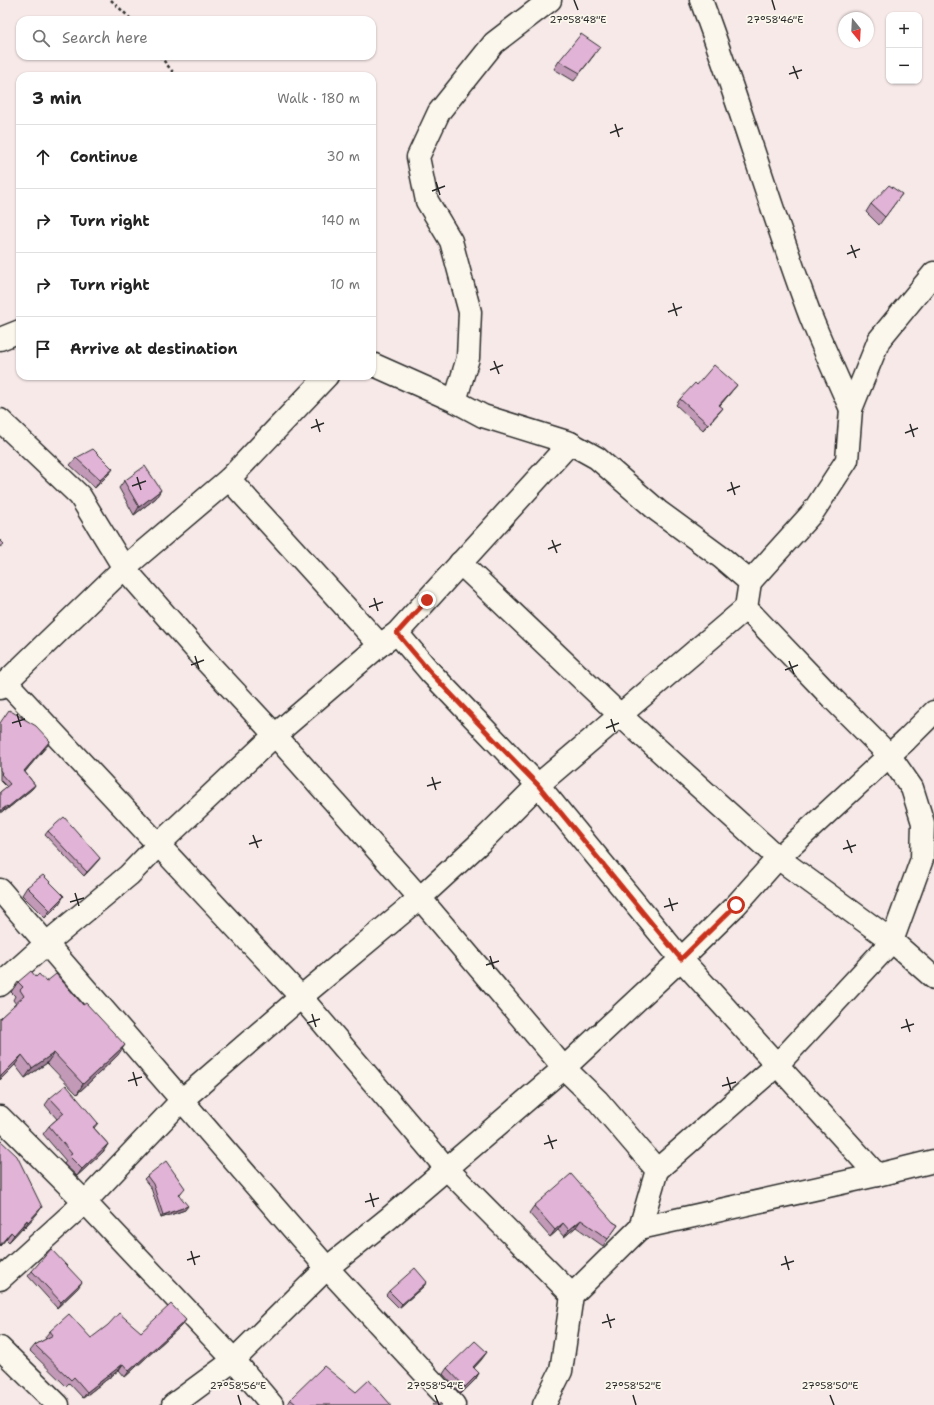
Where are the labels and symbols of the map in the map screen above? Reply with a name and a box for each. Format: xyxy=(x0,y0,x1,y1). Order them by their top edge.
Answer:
north arrow xyxy=(838,12,874,48)
text: 27°58'48"E xyxy=(549,13,607,26)
text: 27°58'46"E xyxy=(747,13,803,26)
route end xyxy=(418,591,436,609)
route start xyxy=(727,896,745,914)
text: 27°58'56"E xyxy=(210,1379,266,1392)
text: 27°58'54"E xyxy=(407,1379,463,1392)
text: 27°58'52"E xyxy=(605,1379,661,1392)
text: 27°58'50"E xyxy=(801,1379,859,1392)

